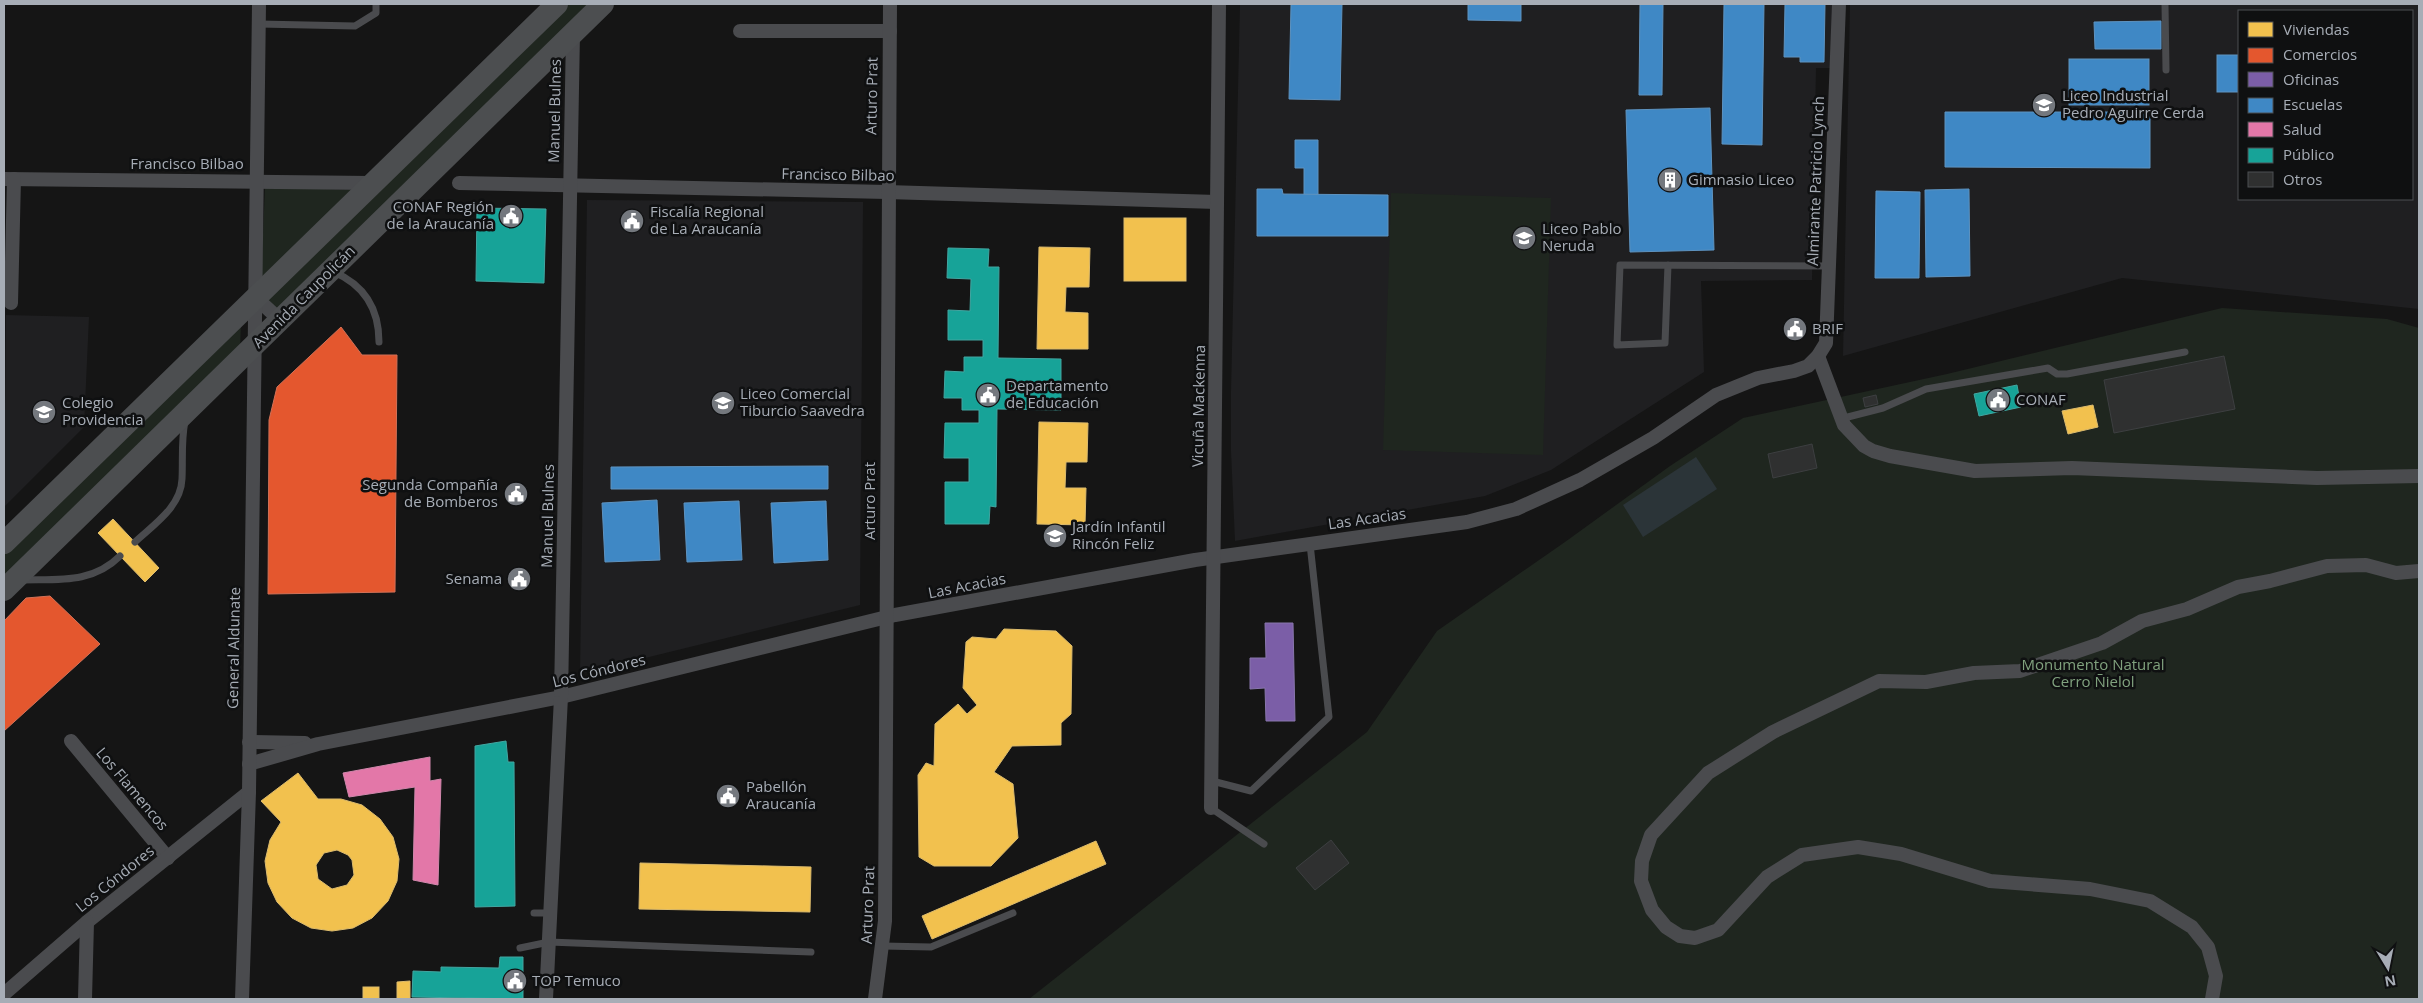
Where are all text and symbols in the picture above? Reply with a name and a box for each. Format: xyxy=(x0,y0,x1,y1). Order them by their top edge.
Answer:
legend xyxy=(2238,10,2413,200)
text: Viviendas xyxy=(2283,19,2349,39)
text: Comercios xyxy=(2283,44,2357,64)
street label: Arturo Prat xyxy=(860,57,882,135)
street label: Manuel Bulnes xyxy=(543,59,565,163)
text: Oficinas xyxy=(2283,69,2339,89)
place label: Liceo Industrial Pedro Aguirre Cerda xyxy=(2062,85,2204,122)
school or university icon: Liceo Industrial Pedro Aguirre Cerda xyxy=(2031,92,2057,118)
text: Escuelas xyxy=(2283,94,2343,114)
street label: Almirante Patricio Lynch xyxy=(1802,96,1828,266)
text: Salud xyxy=(2283,119,2322,139)
text: Público xyxy=(2283,144,2334,164)
street label: Francisco Bilbao xyxy=(130,153,244,173)
street label: Francisco Bilbao xyxy=(781,163,895,185)
building icon: Gimnasio Liceo xyxy=(1657,167,1683,193)
place label: Gimnasio Liceo xyxy=(1688,169,1794,189)
text: Otros xyxy=(2283,169,2322,189)
place label: CONAF Región de la Araucanía xyxy=(386,196,494,233)
place label: Fiscalía Regional de La Araucanía xyxy=(650,201,764,238)
public building icon: CONAF Región de la Araucanía xyxy=(498,203,524,229)
public building icon: Fiscalía Regional de La Araucanía xyxy=(619,208,645,234)
place label: Liceo Pablo Neruda xyxy=(1542,218,1622,255)
school or university icon: Liceo Pablo Neruda xyxy=(1511,225,1537,251)
street label: Avenida Caupolicán xyxy=(248,241,359,352)
public building icon: BRIF xyxy=(1782,316,1808,342)
place label: BRIF xyxy=(1812,318,1843,338)
street label: Vicuña Mackenna xyxy=(1187,345,1209,467)
place label: Departamento de Educación xyxy=(1006,375,1109,412)
public building icon: Departamento de Educación xyxy=(975,382,1001,408)
place label: Liceo Comercial Tiburcio Saavedra xyxy=(740,383,865,420)
public building icon: CONAF xyxy=(1985,387,2011,413)
place label: CONAF xyxy=(2016,389,2066,409)
school or university icon: Liceo Comercial Tiburcio Saavedra xyxy=(710,390,736,416)
place label: Colegio Providencia xyxy=(62,392,144,429)
school or university icon: Colegio Providencia xyxy=(31,399,57,425)
street label: Arturo Prat xyxy=(859,462,879,540)
street label: Manuel Bulnes xyxy=(536,464,558,568)
place label: Segunda Compañía de Bomberos xyxy=(362,474,498,511)
public building icon: Segunda Compañía de Bomberos xyxy=(503,481,529,507)
street label: Las Acacias xyxy=(1327,503,1407,533)
place label: Jardín Infantil Rincón Feliz xyxy=(1070,516,1165,553)
school or university icon: Jardín Infantil Rincón Feliz xyxy=(1042,523,1068,549)
public building icon: Senama xyxy=(506,566,532,592)
place label: Senama xyxy=(446,568,502,588)
street label: Las Acacias xyxy=(926,568,1007,602)
street label: General Aldunate xyxy=(222,587,244,709)
street label: Los Cóndores xyxy=(550,649,648,691)
park label: Monumento Natural Cerro Ñielol xyxy=(2021,654,2165,691)
street label: Los Flamencos xyxy=(92,743,173,834)
place label: Pabellón Araucanía xyxy=(746,776,816,813)
public building icon: Pabellón Araucanía xyxy=(715,783,741,809)
street label: Los Cóndores xyxy=(71,840,158,916)
street label: Arturo Prat xyxy=(856,866,878,944)
north arrow xyxy=(2363,943,2413,993)
public building icon: TOP Temuco xyxy=(502,968,528,994)
place label: TOP Temuco xyxy=(532,970,621,990)
text: N xyxy=(2383,971,2398,992)

